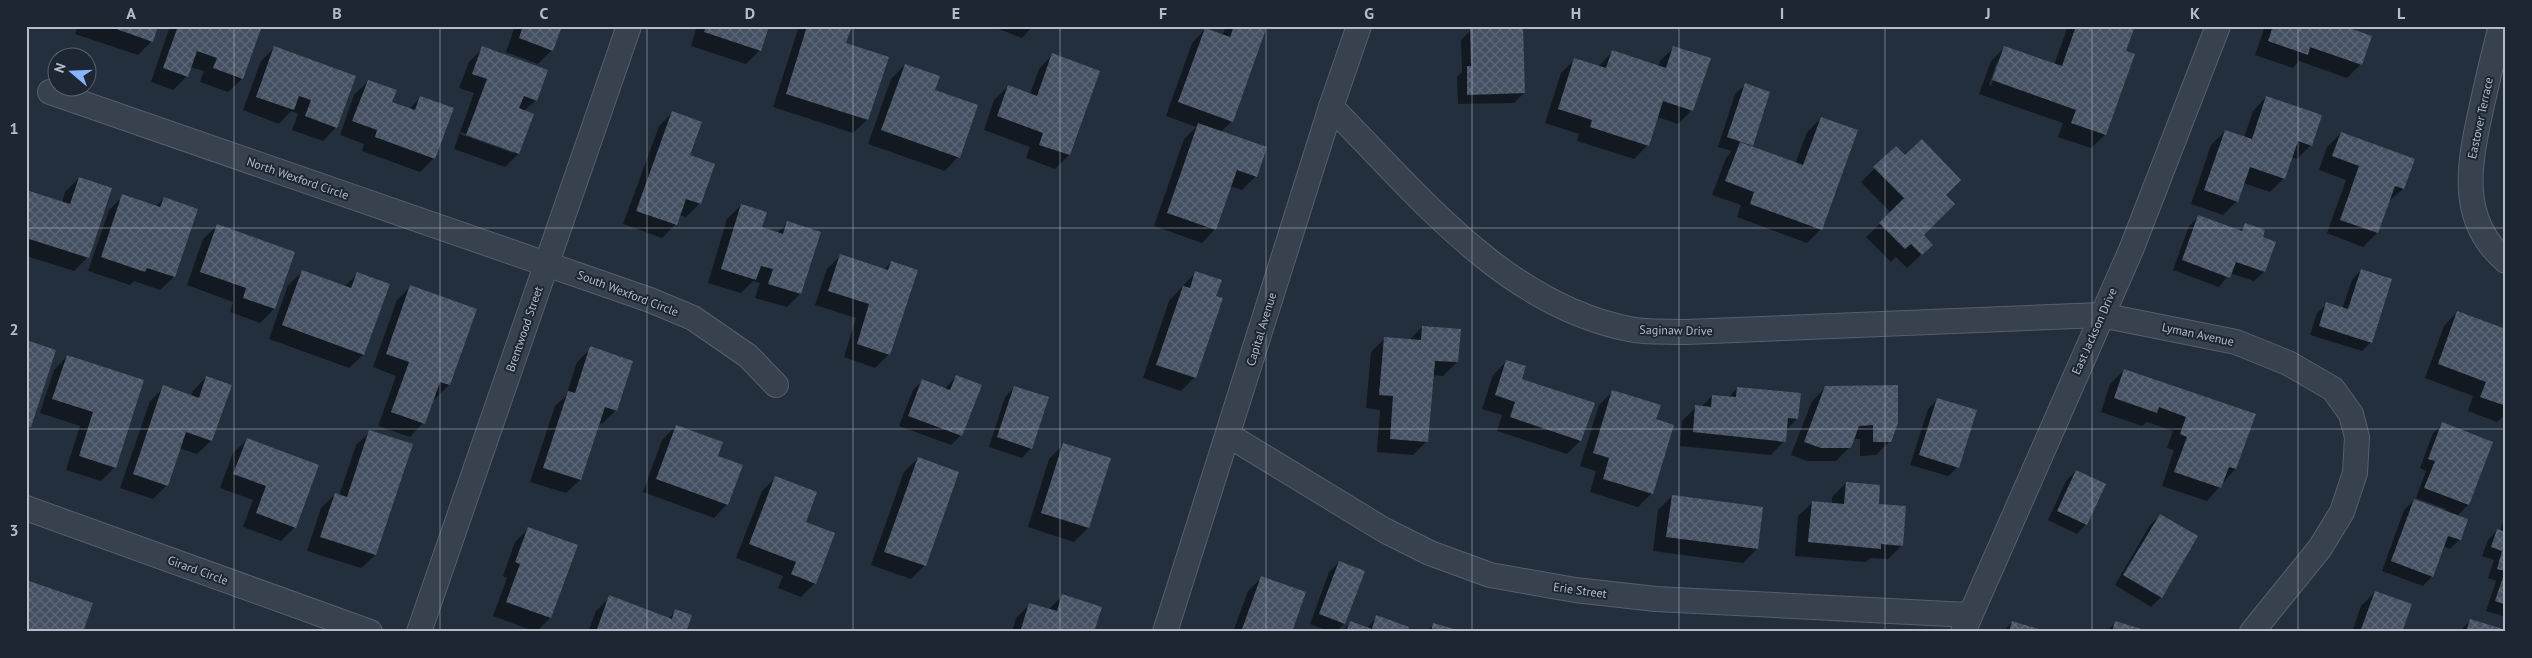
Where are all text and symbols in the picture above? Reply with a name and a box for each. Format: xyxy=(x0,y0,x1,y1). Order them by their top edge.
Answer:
text: A xyxy=(126,3,136,23)
text: B xyxy=(332,3,342,23)
text: C xyxy=(540,3,549,23)
text: D xyxy=(745,3,755,23)
text: E xyxy=(952,3,960,23)
text: F xyxy=(1159,3,1167,23)
text: G xyxy=(1364,3,1374,23)
text: H xyxy=(1571,3,1581,23)
text: I xyxy=(1780,3,1784,23)
text: J xyxy=(1984,3,1991,23)
text: K xyxy=(2190,3,2200,23)
text: L xyxy=(2397,3,2406,23)
north arrow xyxy=(48,48,98,98)
text: N xyxy=(50,60,70,75)
street label: Eastover Terrace xyxy=(2464,76,2496,160)
text: 1 xyxy=(9,118,19,138)
street label: North Wexford Circle xyxy=(245,153,351,203)
street label: South Wexford Circle xyxy=(575,267,681,319)
street label: Brentwood Street xyxy=(502,284,546,374)
street label: East Jackson Drive xyxy=(2068,285,2120,377)
street label: Capital Avenue xyxy=(1243,290,1279,368)
text: 2 xyxy=(9,319,19,339)
street label: Lyman Avenue xyxy=(2161,319,2235,349)
street label: Saginaw Drive xyxy=(1639,322,1713,338)
text: 3 xyxy=(9,520,19,540)
street label: Girard Circle xyxy=(166,552,230,588)
street label: Erie Street xyxy=(1552,579,1608,601)

